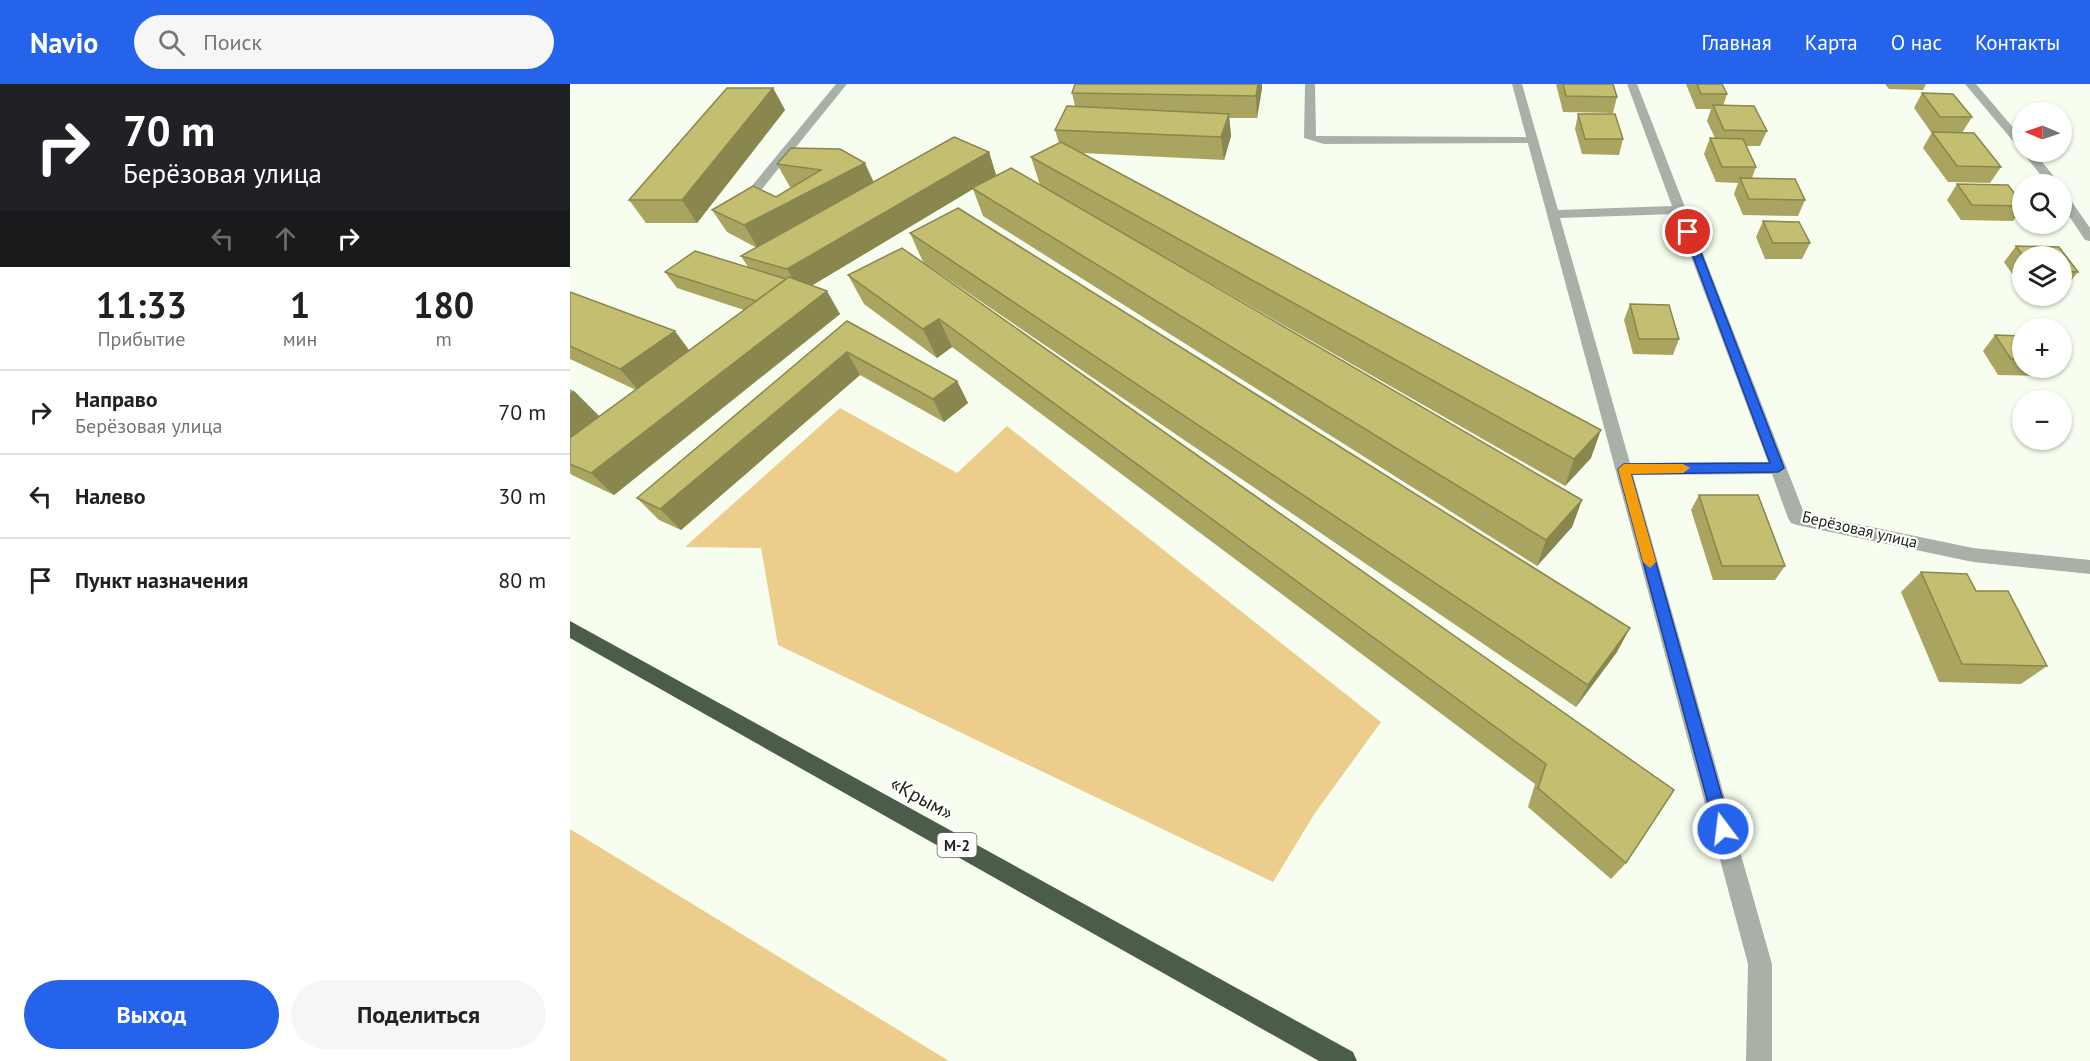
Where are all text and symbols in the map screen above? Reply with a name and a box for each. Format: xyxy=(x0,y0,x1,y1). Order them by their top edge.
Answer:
search box xyxy=(134,15,554,69)
text: Navio xyxy=(30,24,98,61)
icon: search xyxy=(155,26,188,59)
text: Поиск xyxy=(203,28,262,56)
text: Главная xyxy=(1701,29,1772,56)
text: Карта xyxy=(1805,29,1858,56)
text: О нас xyxy=(1891,29,1942,56)
text: Контакты xyxy=(1975,29,2060,56)
north arrow xyxy=(2012,102,2072,162)
map controls xyxy=(2012,102,2072,450)
text: 70 m xyxy=(123,103,215,158)
icon: right xyxy=(24,108,102,186)
text: Берёзовая улица xyxy=(123,156,322,190)
button: search xyxy=(2012,174,2072,234)
pin xyxy=(1662,206,1713,257)
icon: arrive xyxy=(1671,215,1704,248)
icon: left xyxy=(206,222,239,255)
icon: ahead xyxy=(269,222,302,255)
icon: right xyxy=(332,222,365,255)
button: layers xyxy=(2012,246,2072,306)
text: 11:33 xyxy=(96,281,187,328)
text: 1 xyxy=(290,281,310,328)
text: 180 xyxy=(413,281,474,328)
button: + xyxy=(2012,318,2072,378)
text: Прибытие xyxy=(97,326,185,352)
text: мин xyxy=(283,326,317,352)
text: m xyxy=(436,326,452,352)
text: Направо xyxy=(75,385,158,413)
button: − xyxy=(2012,390,2072,450)
icon: right xyxy=(24,396,57,429)
text: 70 m xyxy=(498,398,546,426)
text: Берёзовая улица xyxy=(75,413,222,439)
icon: left xyxy=(24,480,57,513)
text: Налево xyxy=(75,482,146,510)
text: 30 m xyxy=(498,482,546,510)
street label: Берёзовая улица xyxy=(1800,506,1920,552)
icon: arrive xyxy=(24,564,57,597)
text: Пункт назначения xyxy=(75,566,248,594)
text: 80 m xyxy=(498,566,546,594)
street label: «Крым» xyxy=(886,770,958,826)
position arrow xyxy=(1691,797,1755,861)
road number: М-2 xyxy=(938,833,976,857)
button: Выход xyxy=(24,980,279,1049)
button: Поделиться xyxy=(291,980,546,1049)

